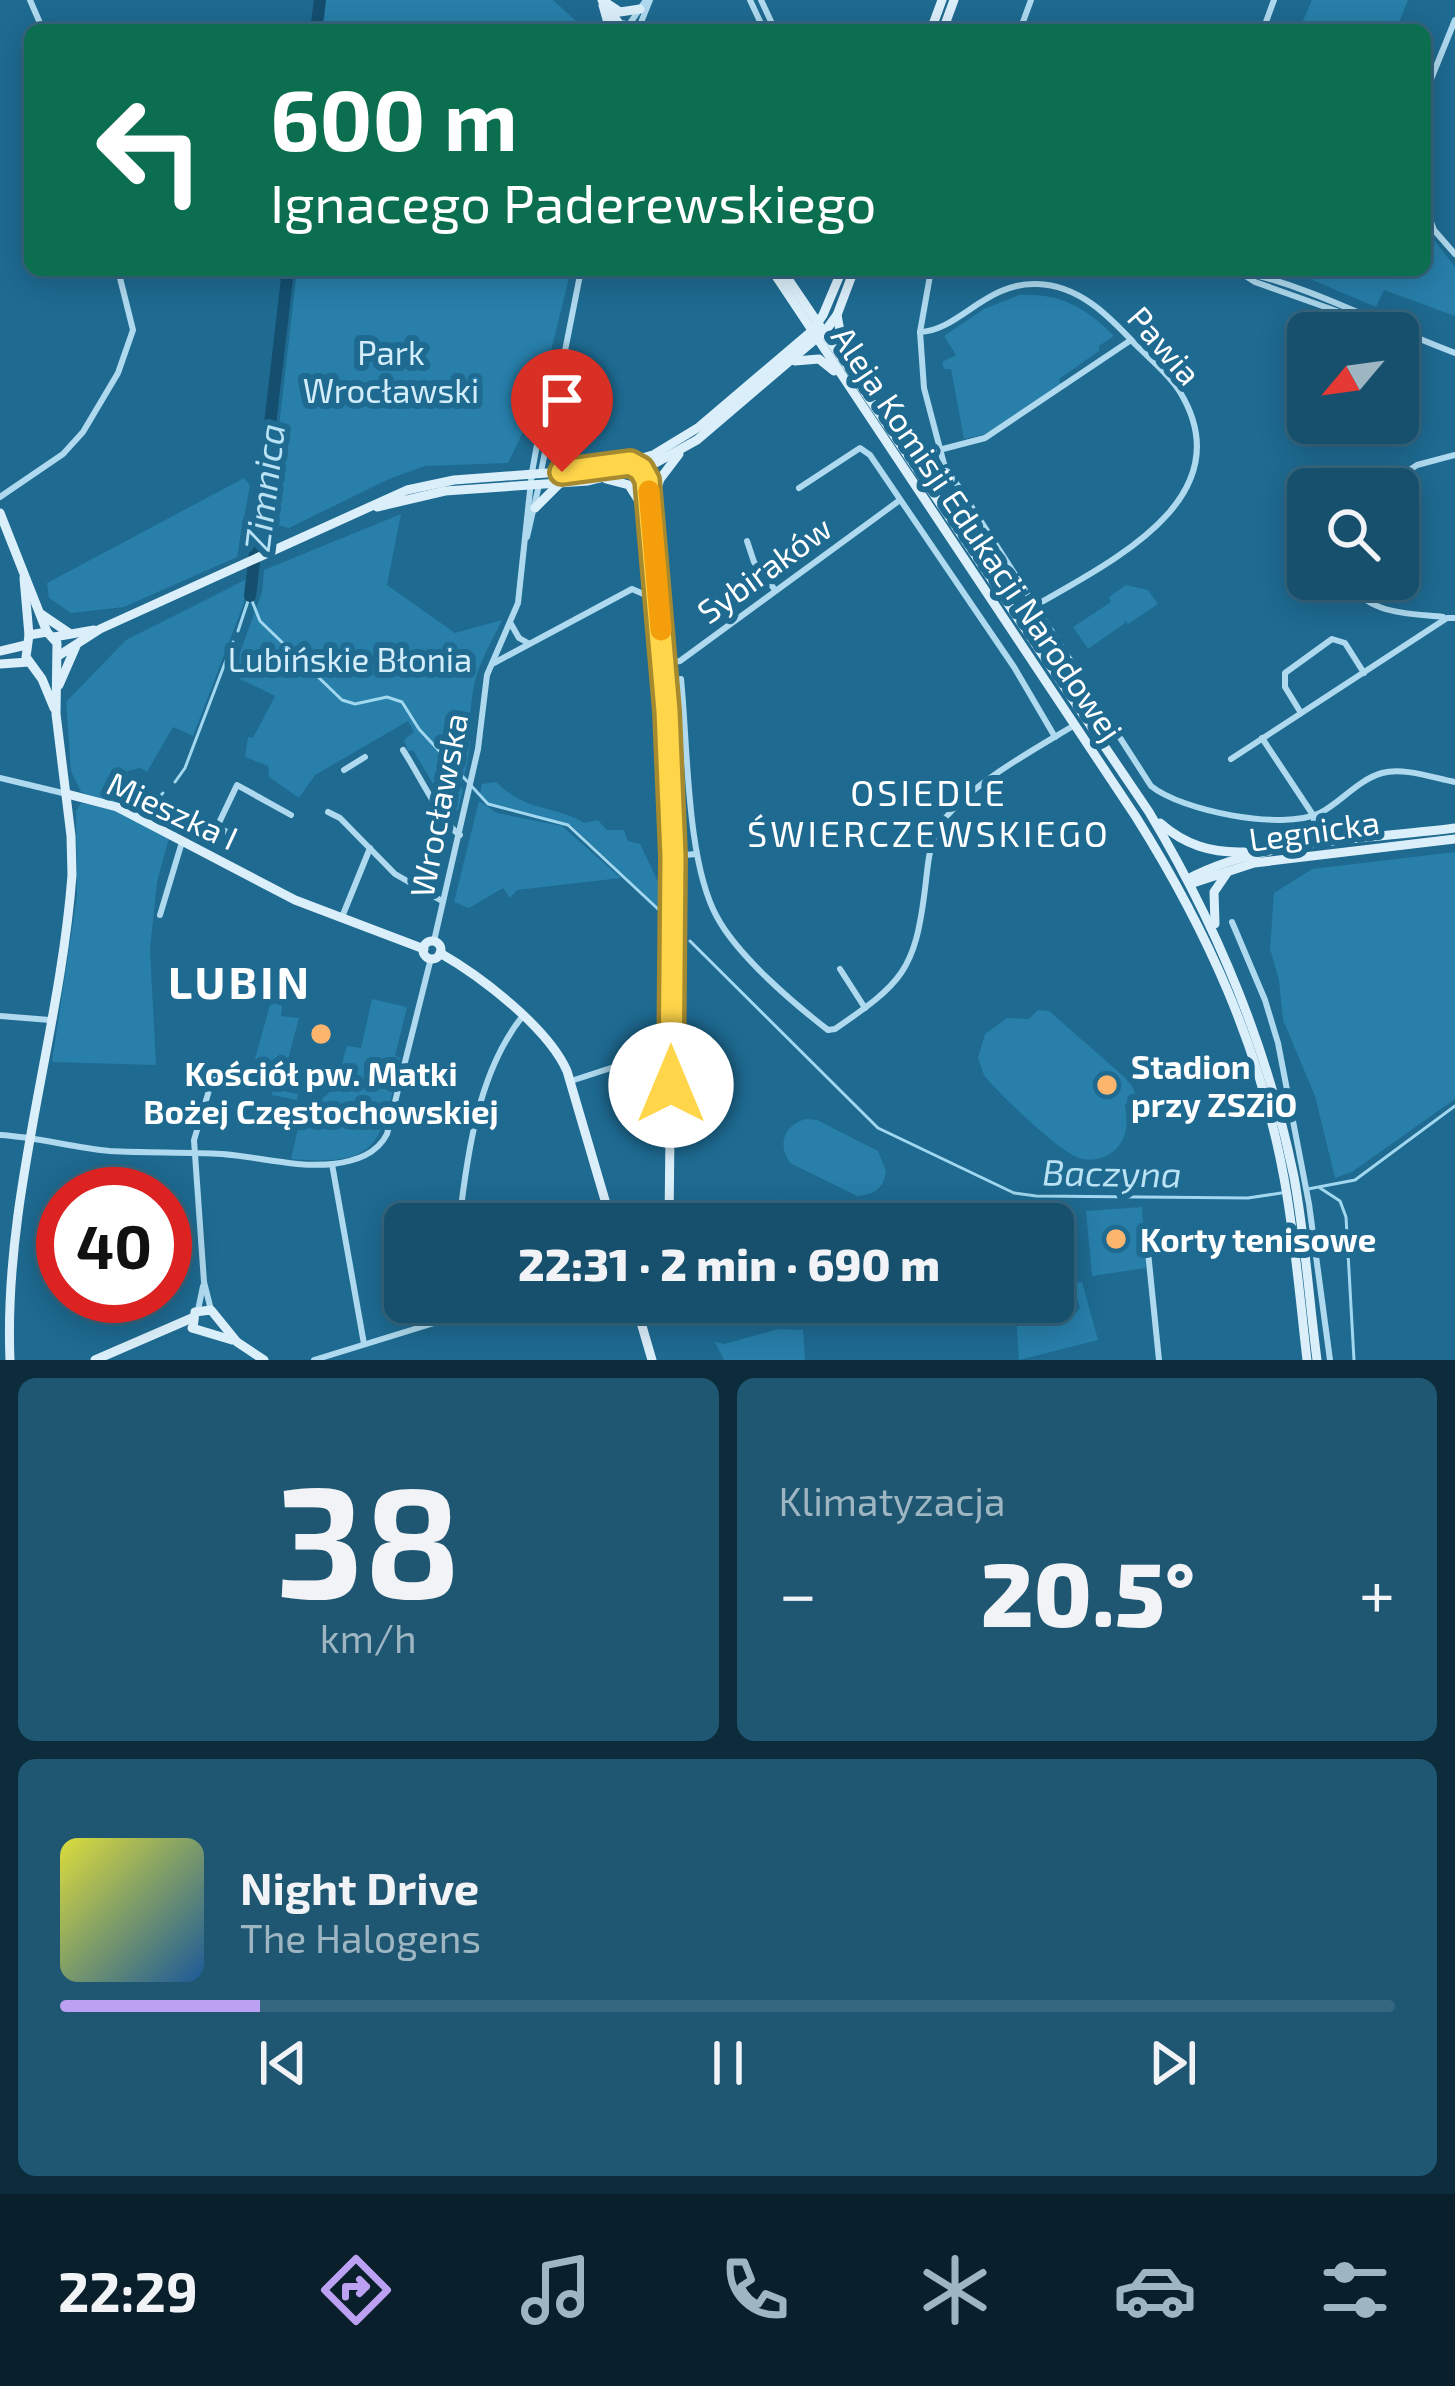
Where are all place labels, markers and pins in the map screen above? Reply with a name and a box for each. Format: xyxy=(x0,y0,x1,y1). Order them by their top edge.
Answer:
pin xyxy=(511,349,613,472)
marker: Kościół pw. Matki Bożej Częstochowskiej xyxy=(308,1021,334,1047)
place label: Stadion przy ZSZiO xyxy=(1131,1046,1297,1124)
place label: Kościół pw. Matki Bożej Częstochowskiej xyxy=(143,1053,499,1131)
marker: Stadion przy ZSZiO xyxy=(1094,1072,1120,1098)
place label: Korty tenisowe xyxy=(1140,1219,1376,1259)
marker: Korty tenisowe xyxy=(1103,1226,1129,1252)

